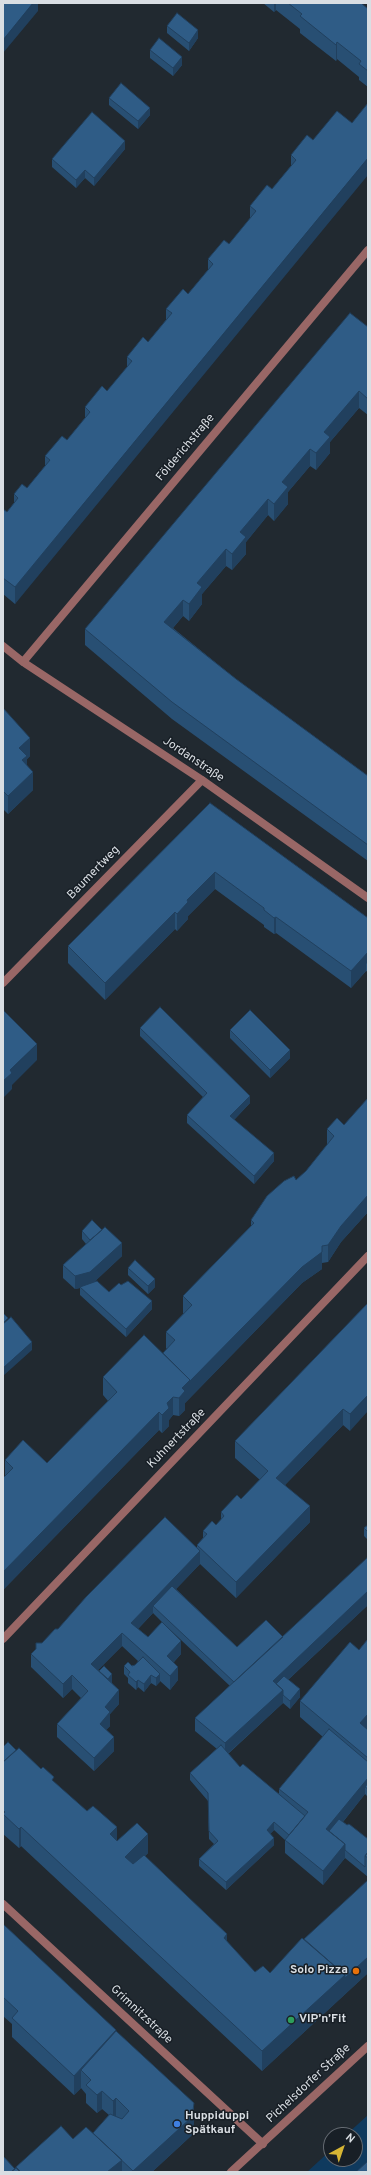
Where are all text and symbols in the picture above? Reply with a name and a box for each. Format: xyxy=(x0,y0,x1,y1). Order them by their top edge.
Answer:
street label: Földerichstraße xyxy=(154,411,218,485)
street label: Jordanstraße xyxy=(160,734,226,786)
street label: Baumertweg xyxy=(65,843,123,903)
street label: Kuhnertstraße xyxy=(145,1406,209,1472)
place label: Solo Pizza xyxy=(290,1964,348,1978)
marker: Solo Pizza xyxy=(351,1966,361,1976)
street label: Grimnitzstraße xyxy=(107,1983,175,2047)
place label: VIP’n’Fit xyxy=(299,2013,346,2027)
marker: VIP’n’Fit xyxy=(286,2015,296,2025)
street label: Pichelsdorfer Straße xyxy=(264,2041,354,2127)
place label: Huppiduppi Spätkauf xyxy=(185,2110,249,2138)
marker: Huppiduppi Spätkauf xyxy=(172,2119,182,2129)
north arrow xyxy=(323,2127,363,2167)
text: N xyxy=(343,2131,358,2146)

